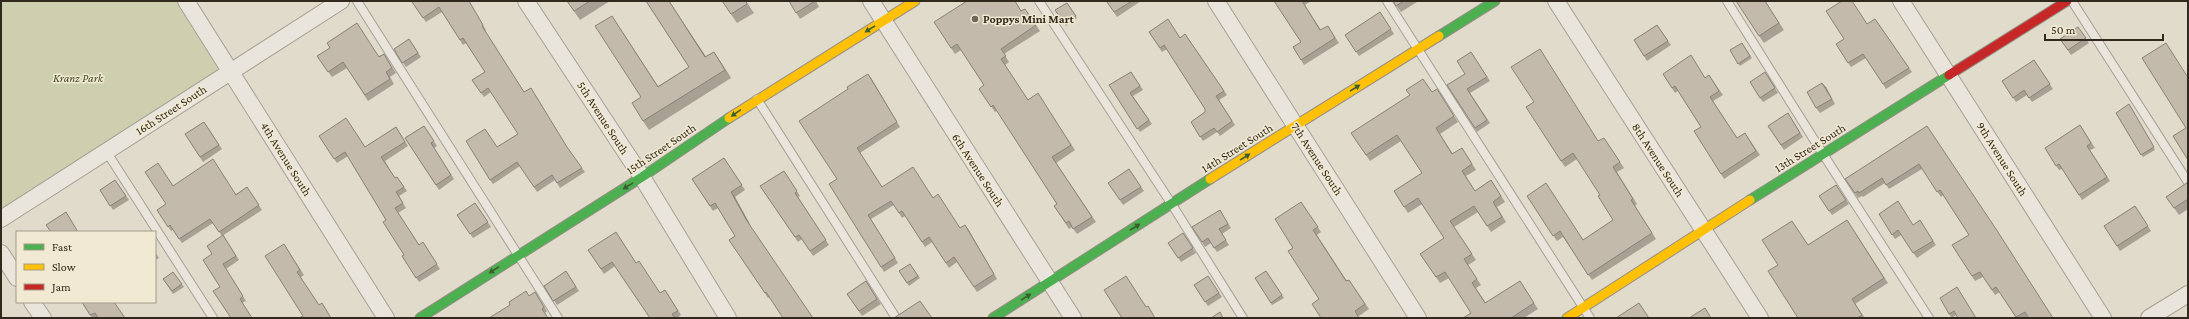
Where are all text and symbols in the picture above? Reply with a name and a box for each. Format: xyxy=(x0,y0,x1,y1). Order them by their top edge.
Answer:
place label: Poppys Mini Mart xyxy=(983,12,1074,26)
marker: Poppys Mini Mart xyxy=(970,14,980,24)
scale bar xyxy=(2045,16,2163,42)
text: 50 m xyxy=(2051,23,2076,37)
one-way arrow xyxy=(864,26,876,33)
park label: Kranz Park xyxy=(53,71,104,85)
street label: 5th Avenue South xyxy=(574,79,632,158)
street label: 16th Street South xyxy=(133,82,209,138)
one-way arrow xyxy=(1349,85,1361,92)
one-way arrow xyxy=(731,109,741,117)
street label: 4th Avenue South xyxy=(258,119,315,199)
street label: 9th Avenue South xyxy=(1974,119,2031,199)
street label: 15th Street South xyxy=(624,120,699,177)
street label: 14th Street South xyxy=(1199,120,1276,176)
street label: 7th Avenue South xyxy=(1288,120,1346,199)
street label: 13th Street South xyxy=(1772,120,1849,175)
street label: 8th Avenue South xyxy=(1629,121,1687,200)
street label: 6th Avenue South xyxy=(949,131,1007,210)
one-way arrow xyxy=(1240,153,1250,161)
one-way arrow xyxy=(622,182,634,189)
one-way arrow xyxy=(1130,223,1140,231)
legend xyxy=(16,231,156,303)
text: Fast xyxy=(52,240,73,254)
text: Slow xyxy=(52,260,76,274)
one-way arrow xyxy=(489,266,500,274)
text: Jam xyxy=(51,280,71,294)
one-way arrow xyxy=(1020,294,1032,301)

